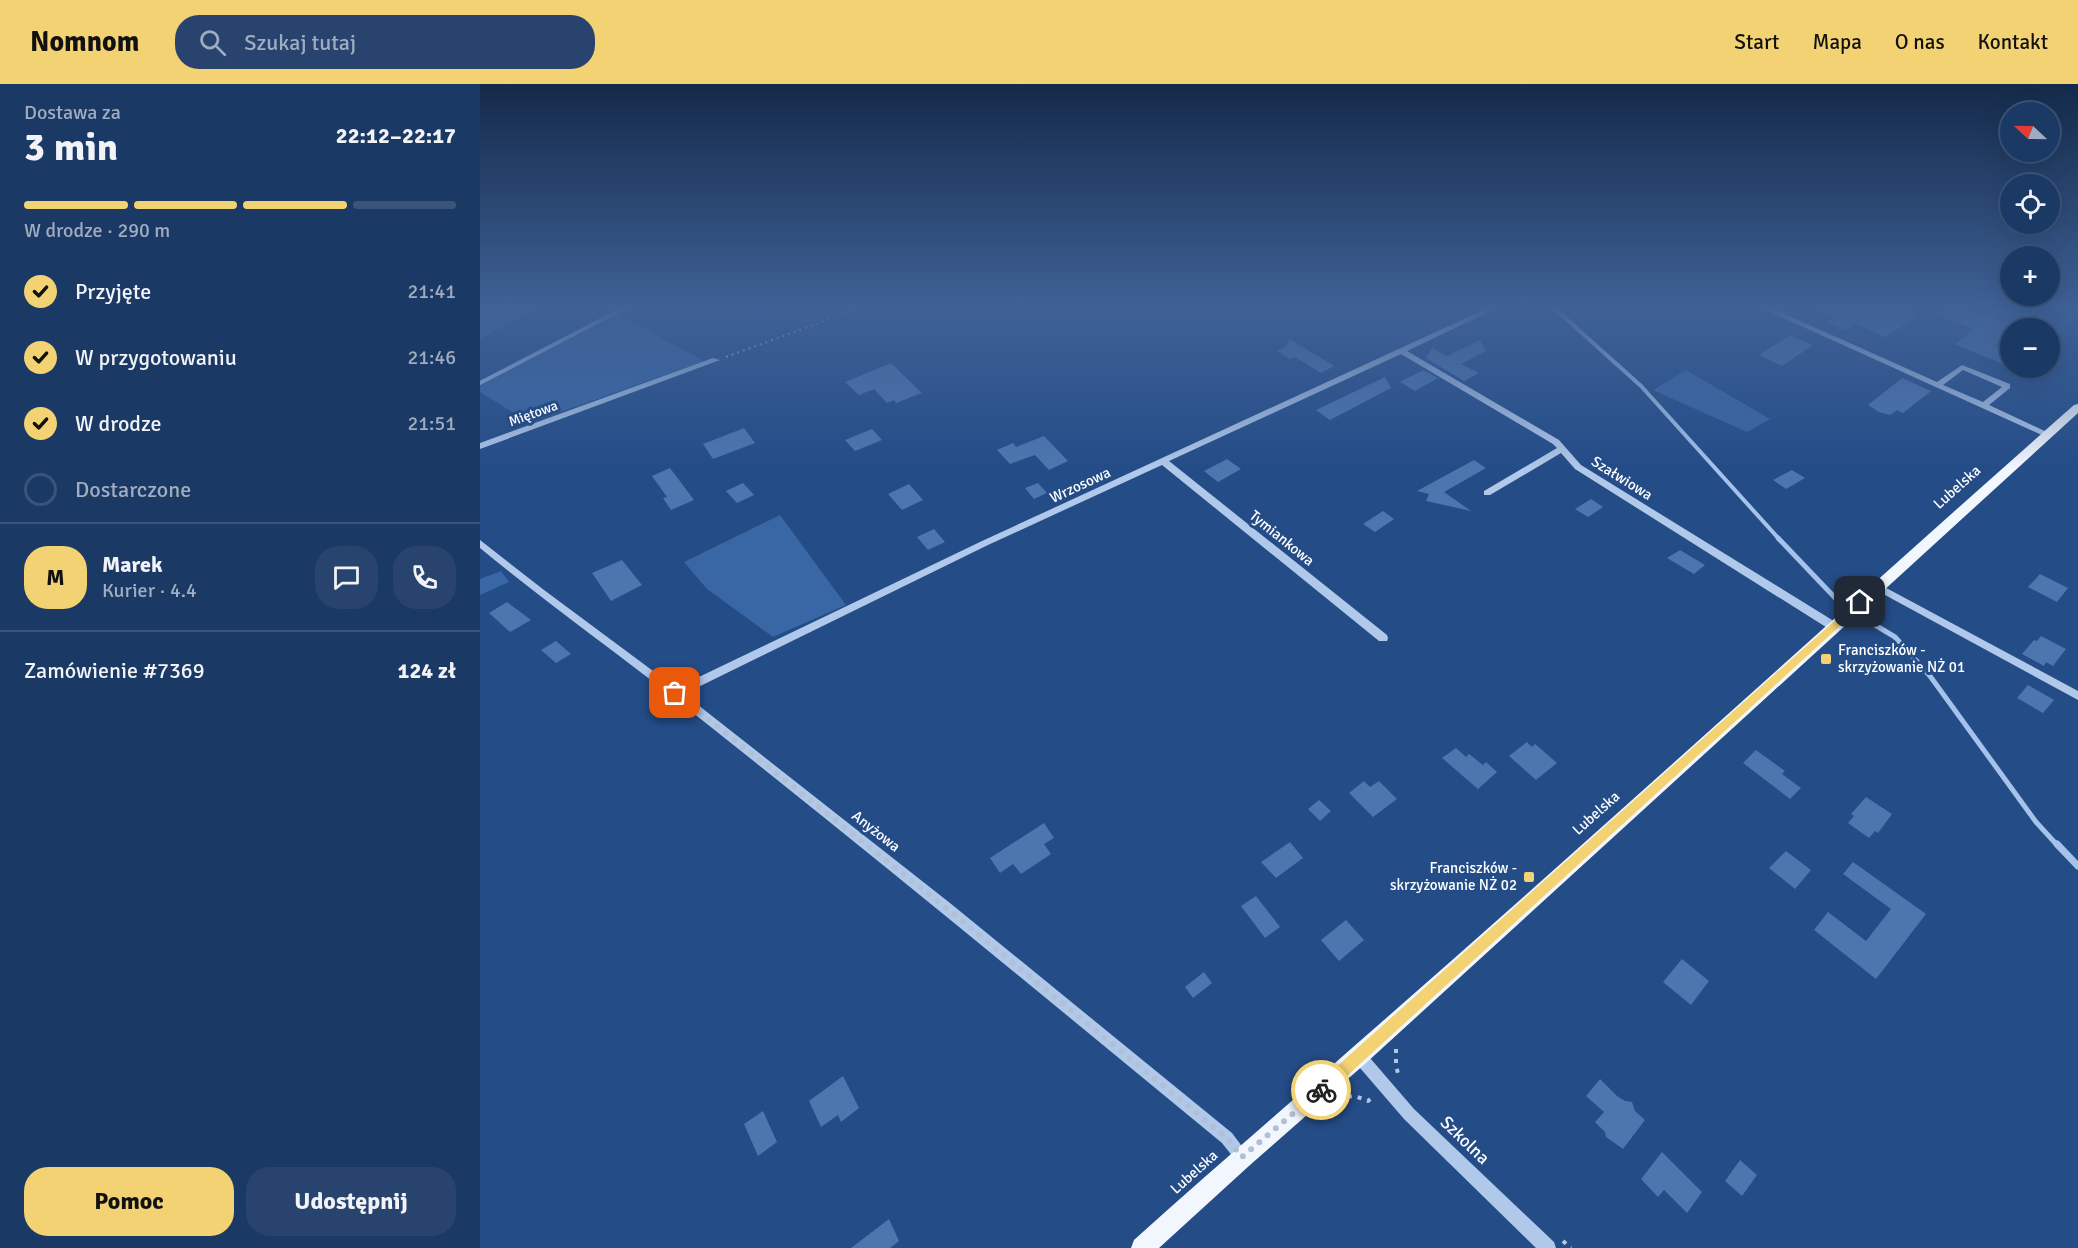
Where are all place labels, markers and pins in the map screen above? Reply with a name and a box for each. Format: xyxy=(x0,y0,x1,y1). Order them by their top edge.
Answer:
pin xyxy=(1834,576,1885,627)
place label: Franciszków - skrzyżowanie NŻ 01 xyxy=(1838,641,1965,676)
marker: Franciszków - skrzyżowanie NŻ 01 xyxy=(1819,652,1833,666)
pin xyxy=(649,667,700,718)
place label: Franciszków - skrzyżowanie NŻ 02 xyxy=(1390,859,1517,894)
marker: Franciszków - skrzyżowanie NŻ 02 xyxy=(1522,870,1536,884)

